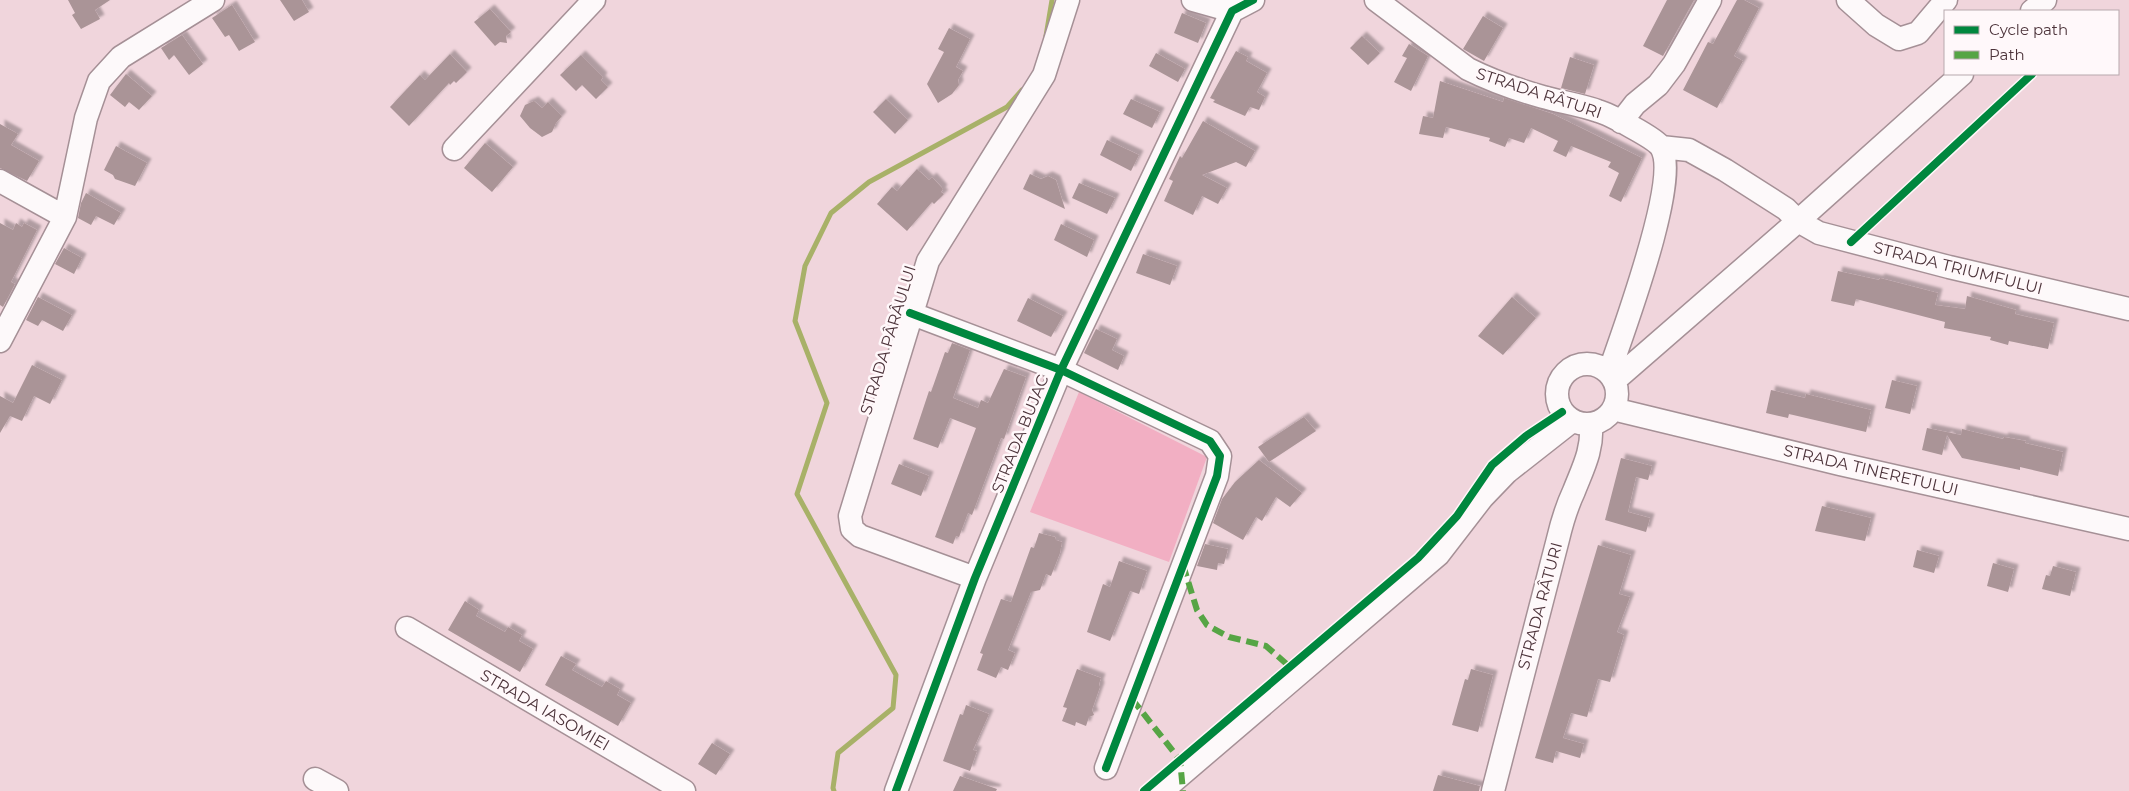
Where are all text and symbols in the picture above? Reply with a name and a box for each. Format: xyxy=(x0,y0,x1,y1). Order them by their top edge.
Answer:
legend xyxy=(1944,10,2119,75)
text: Cycle path xyxy=(1989,20,2068,39)
text: Path xyxy=(1989,45,2025,64)
street label: STRADA RÂTURI xyxy=(1474,64,1604,122)
street label: STRADA TRIUMFULUI xyxy=(1871,238,2045,298)
street label: STRADA PÂRÂULUI xyxy=(856,263,920,417)
street label: STRADA BUJAC xyxy=(988,372,1052,496)
street label: STRADA TINERETULUI xyxy=(1782,441,1960,499)
street label: STRADA RÂTURI xyxy=(1514,540,1566,672)
street label: STRADA IASOMIEI xyxy=(477,665,613,755)

